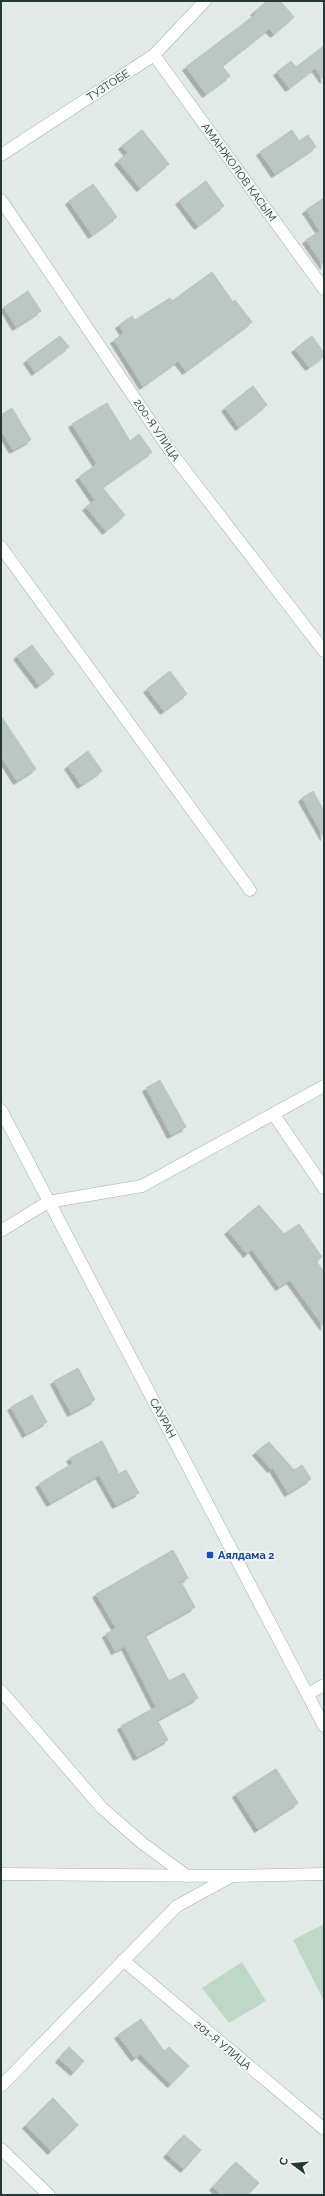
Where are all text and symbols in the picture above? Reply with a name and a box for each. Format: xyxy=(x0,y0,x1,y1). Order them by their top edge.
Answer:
street label: ТУЗТОБЕ xyxy=(85,67,132,104)
street label: АМАНЖОЛОВ КАСЫМ xyxy=(199,121,279,224)
street label: 200-Я УЛИЦА xyxy=(131,397,182,464)
street label: САУРАН xyxy=(147,1396,179,1440)
place label: Аялдама 2 xyxy=(218,1549,275,1562)
marker: Аялдама 2 xyxy=(205,1550,215,1560)
street label: 201-Я УЛИЦА xyxy=(192,2018,254,2073)
north arrow xyxy=(273,2144,313,2184)
text: С xyxy=(277,2156,291,2167)

